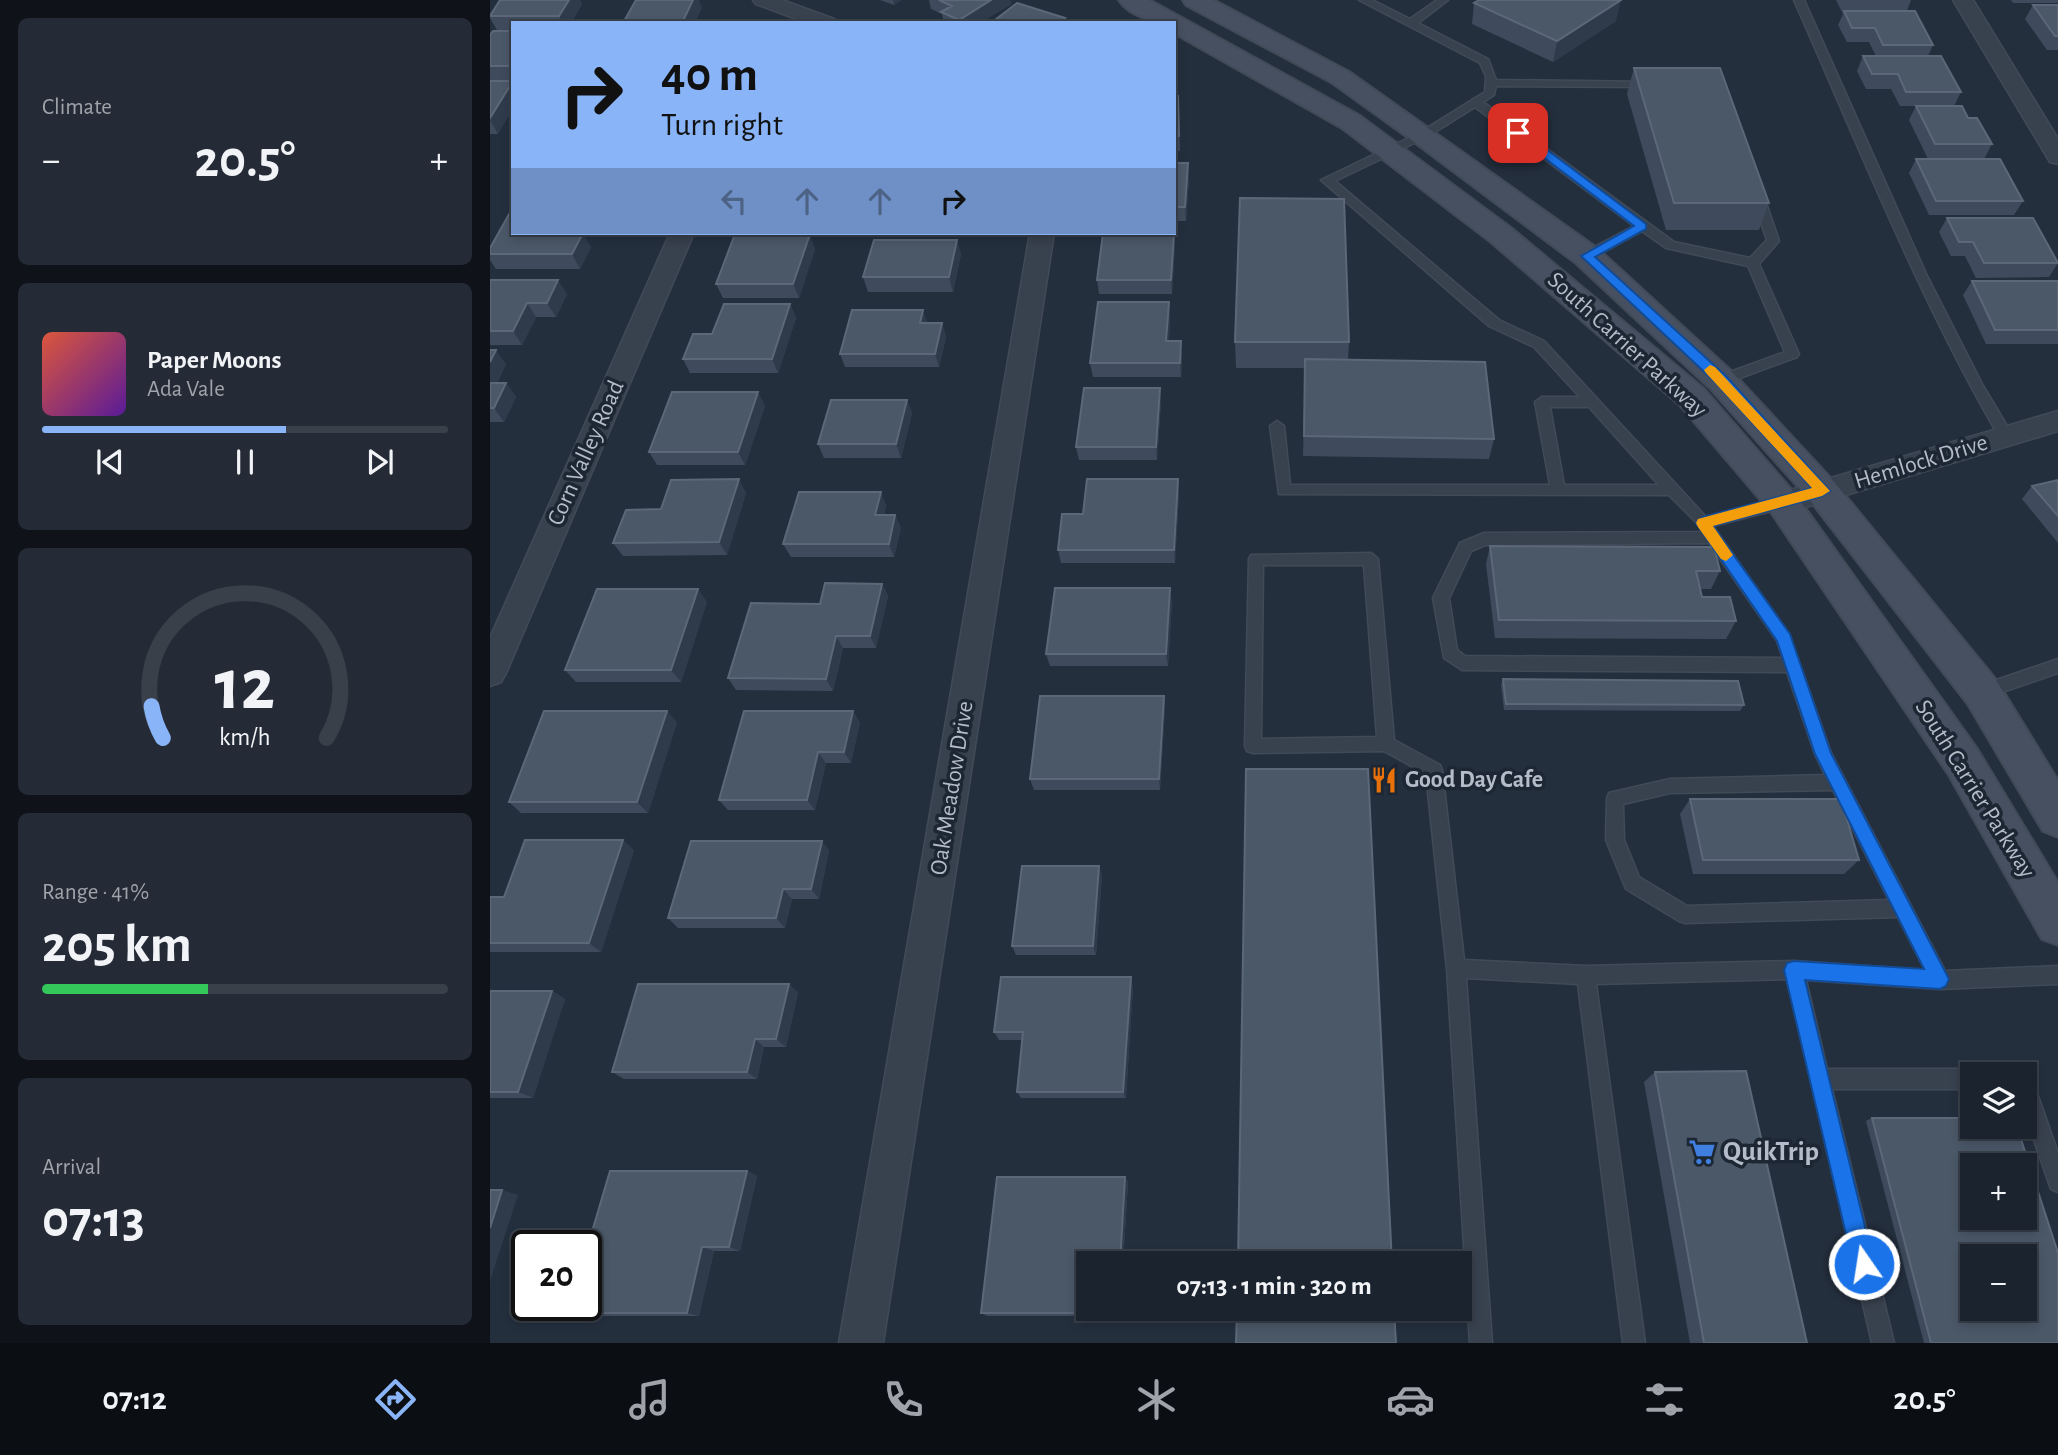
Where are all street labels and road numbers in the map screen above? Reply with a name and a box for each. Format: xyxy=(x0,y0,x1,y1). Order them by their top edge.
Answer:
street label: South Carrier Parkway xyxy=(1543,268,1711,422)
street label: Corn Valley Road xyxy=(543,377,629,529)
street label: Hemlock Drive xyxy=(1852,430,1990,494)
street label: South Carrier Parkway xyxy=(1911,696,2039,882)
street label: Oak Meadow Drive xyxy=(926,699,978,877)

